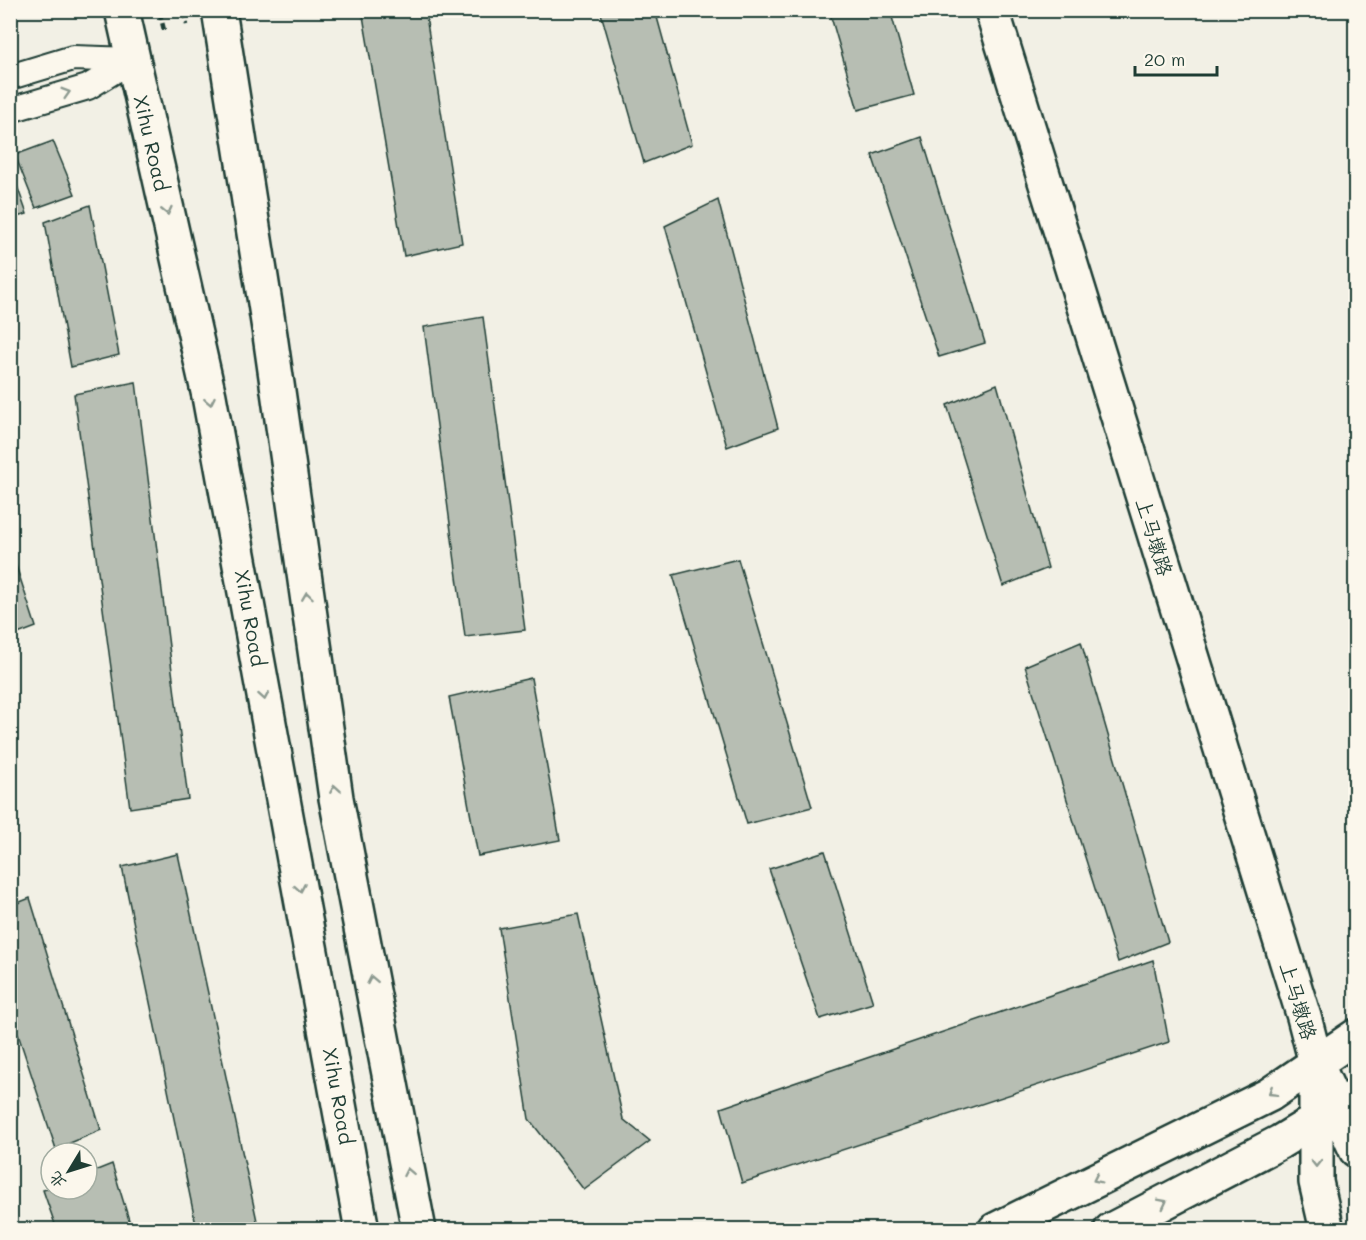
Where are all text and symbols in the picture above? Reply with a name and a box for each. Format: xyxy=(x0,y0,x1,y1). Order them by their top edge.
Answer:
scale bar xyxy=(1135,39,1218,77)
text: 20 m xyxy=(1144,47,1185,71)
one-way arrow xyxy=(60,88,71,100)
street label: Xihu Road xyxy=(128,92,176,193)
one-way arrow xyxy=(159,206,172,216)
one-way arrow xyxy=(203,396,216,406)
street label: 上马墩路 xyxy=(1131,495,1179,580)
street label: Xihu Road xyxy=(230,567,272,668)
one-way arrow xyxy=(302,591,314,601)
one-way arrow xyxy=(257,691,270,701)
one-way arrow xyxy=(329,784,341,794)
one-way arrow xyxy=(293,883,305,893)
street label: 上马墩路 xyxy=(1275,959,1323,1044)
one-way arrow xyxy=(366,976,379,986)
street label: Xihu Road xyxy=(318,1045,360,1146)
one-way arrow xyxy=(1268,1084,1278,1096)
north arrow xyxy=(39,1141,99,1201)
one-way arrow xyxy=(1310,1159,1322,1168)
one-way arrow xyxy=(402,1167,415,1177)
text: 北 xyxy=(44,1168,70,1193)
one-way arrow xyxy=(1093,1172,1104,1183)
one-way arrow xyxy=(1156,1198,1167,1210)

